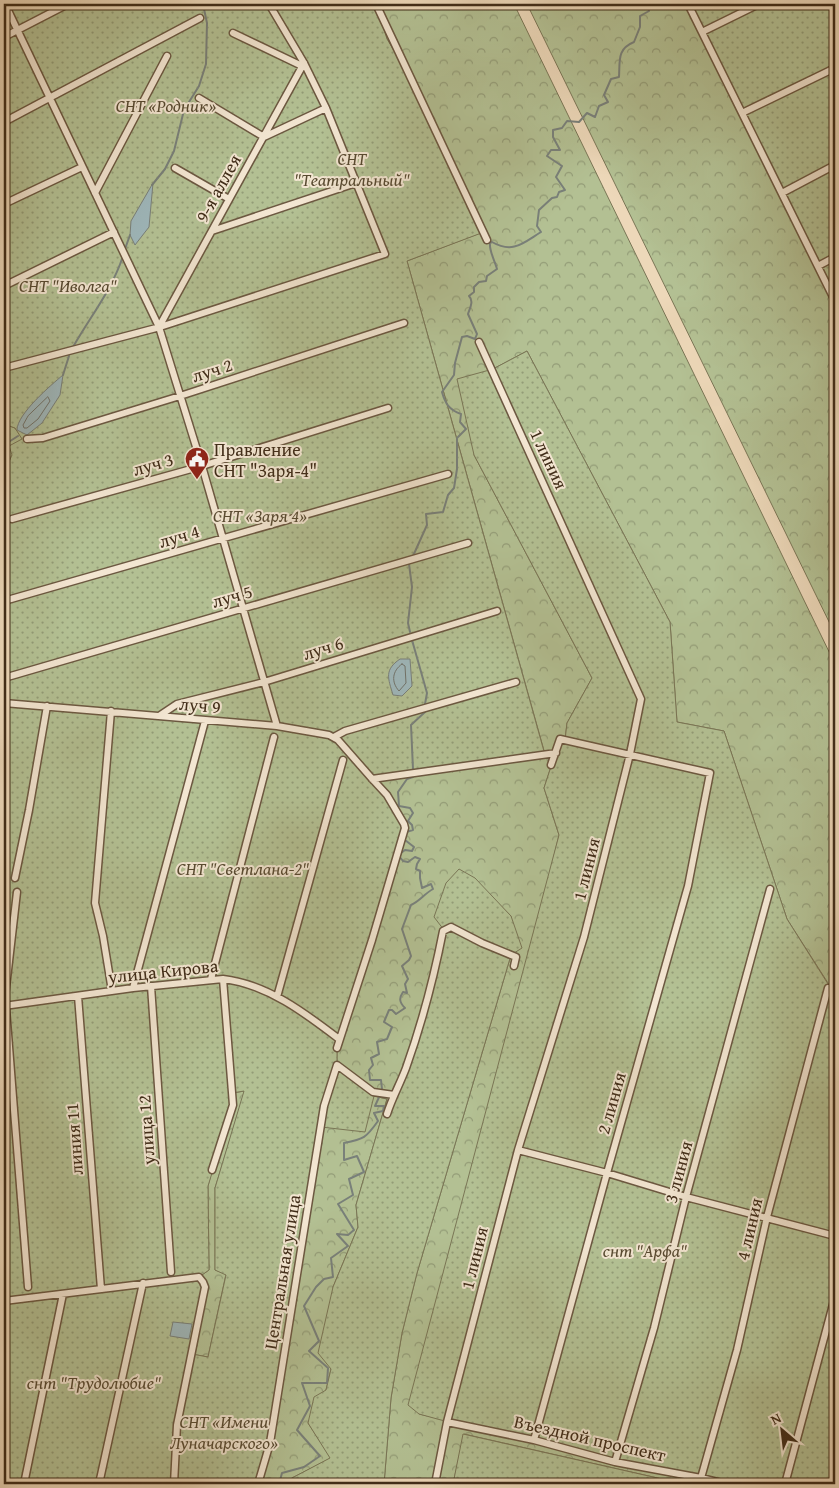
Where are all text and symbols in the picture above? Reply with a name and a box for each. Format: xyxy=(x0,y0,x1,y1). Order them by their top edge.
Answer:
park label: СНТ «Родник» xyxy=(116,92,216,119)
park label: СНТ "Театральный" xyxy=(294,145,410,193)
street label: 9-я аллея xyxy=(188,149,248,227)
park label: СНТ "Иволга" xyxy=(19,272,117,299)
street label: луч 2 xyxy=(188,351,236,389)
street label: 1 линия xyxy=(523,425,575,493)
place label: Правление СНТ "Заря-4" xyxy=(214,436,317,484)
street label: луч 3 xyxy=(129,445,177,483)
public building icon: Правление СНТ "Заря-4" xyxy=(184,446,210,480)
park label: СНТ «Заря 4» xyxy=(213,502,307,529)
street label: луч 4 xyxy=(155,517,203,555)
street label: луч 5 xyxy=(208,577,256,615)
street label: луч 6 xyxy=(299,629,347,667)
street label: луч 9 xyxy=(178,690,222,720)
street label: 1 линия xyxy=(565,835,607,903)
park label: СНТ "Светлана-2" xyxy=(177,855,309,882)
street label: улица Кирова xyxy=(106,952,220,990)
street label: 2 линия xyxy=(589,1069,633,1137)
street label: улица 12 xyxy=(130,1094,162,1167)
street label: линия 11 xyxy=(58,1102,90,1176)
street label: 3 линия xyxy=(657,1138,699,1206)
street label: Центральная улица xyxy=(256,1192,308,1351)
street label: 4 линия xyxy=(729,1195,769,1263)
street label: 1 линия xyxy=(453,1224,495,1292)
park label: снт "Арфа" xyxy=(603,1237,687,1264)
park label: снт "Трудолюбие" xyxy=(27,1369,161,1396)
north arrow xyxy=(756,1406,806,1456)
street label: Въездной проспект xyxy=(512,1407,669,1469)
text: N xyxy=(767,1407,785,1430)
park label: СНТ «Имени Луначарского» xyxy=(170,1408,278,1456)

